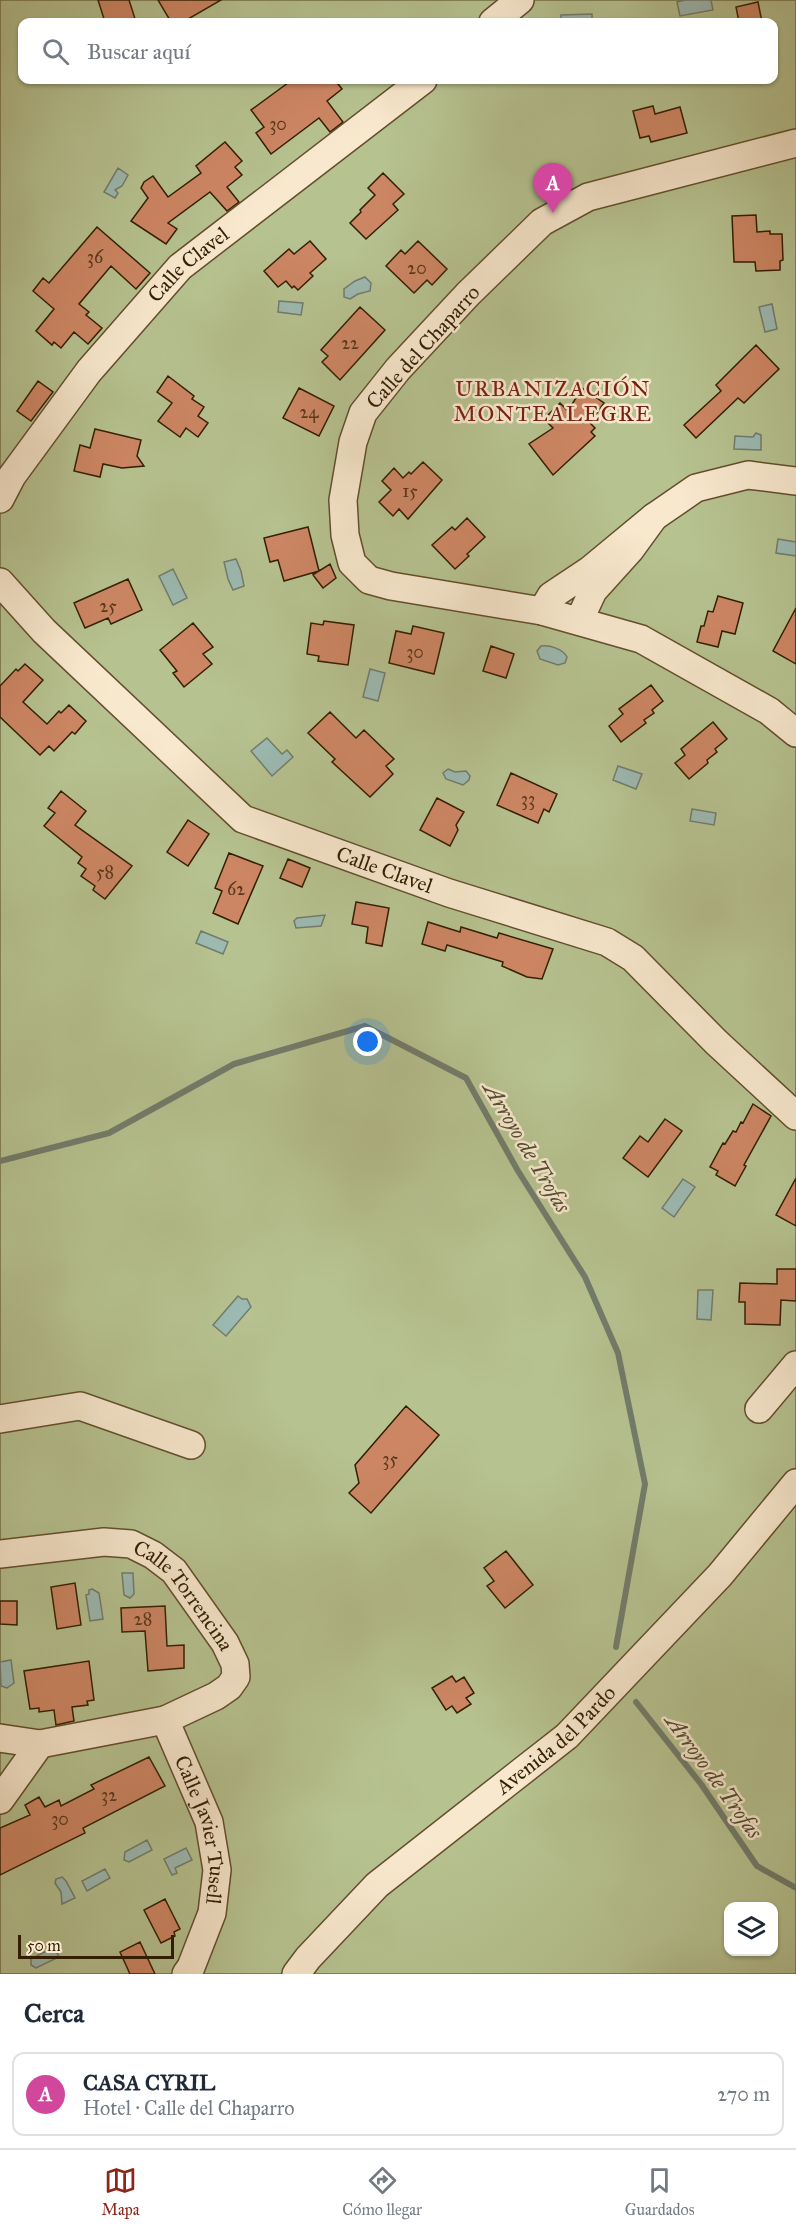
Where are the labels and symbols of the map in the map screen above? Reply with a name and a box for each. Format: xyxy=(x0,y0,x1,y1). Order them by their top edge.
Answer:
house number: 30 xyxy=(269,113,287,135)
pin: A xyxy=(534,164,572,213)
street label: Calle Clavel xyxy=(142,221,234,308)
house number: 36 xyxy=(87,246,104,268)
house number: 20 xyxy=(407,257,427,279)
street label: Calle del Chaparro xyxy=(361,279,486,414)
house number: 22 xyxy=(341,332,359,354)
district label: URBANIZACIÓN MONTEALEGRE xyxy=(453,375,653,427)
house number: 24 xyxy=(300,401,319,423)
house number: 15 xyxy=(402,480,418,502)
house number: 25 xyxy=(99,595,117,617)
house number: 30 xyxy=(406,641,424,663)
house number: 33 xyxy=(521,788,535,810)
street label: Calle Clavel xyxy=(333,841,437,899)
house number: 58 xyxy=(96,861,114,883)
house number: 62 xyxy=(227,878,245,900)
your location xyxy=(353,1027,382,1056)
water label: Arroyo de Trofas xyxy=(476,1075,577,1218)
house number: 35 xyxy=(382,1448,398,1470)
street label: Calle Torrencina xyxy=(129,1534,240,1655)
house number: 28 xyxy=(134,1608,152,1630)
street label: Avenida del Pardo xyxy=(490,1680,621,1800)
water label: Arroyo de Trofas xyxy=(658,1707,769,1844)
street label: Calle Javier Tusell xyxy=(169,1751,230,1906)
house number: 32 xyxy=(101,1784,117,1806)
house number: 30 xyxy=(51,1808,69,1830)
scale bar xyxy=(18,1932,174,1960)

